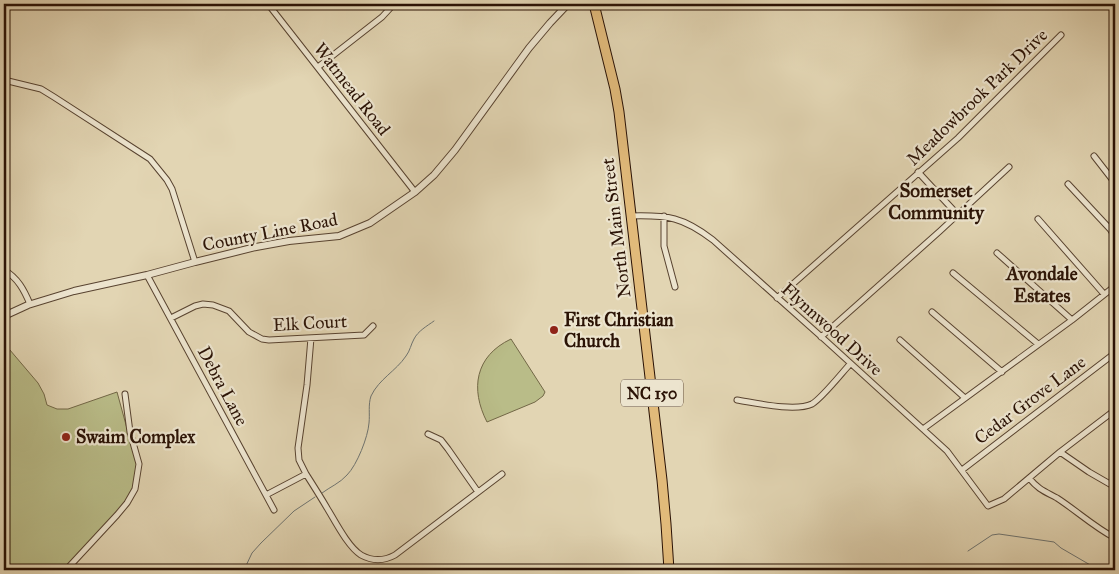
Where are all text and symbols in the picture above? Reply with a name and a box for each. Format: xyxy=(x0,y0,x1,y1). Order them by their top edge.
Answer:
street label: Meadowbrook Park Drive xyxy=(902,24,1052,170)
street label: Watmead Road xyxy=(309,38,395,140)
street label: North Main Street xyxy=(596,156,635,299)
district label: Somerset Community xyxy=(888,179,985,225)
street label: County Line Road xyxy=(201,208,339,256)
district label: Avondale Estates xyxy=(1004,262,1078,307)
street label: Flynnwood Drive xyxy=(777,278,887,380)
place label: First Christian Church xyxy=(564,309,674,352)
street label: Elk Court xyxy=(272,310,348,336)
marker: First Christian Church xyxy=(548,324,560,336)
street label: Debra Lane xyxy=(193,343,253,429)
street label: Cedar Grove Lane xyxy=(970,351,1090,449)
road number: NC 150 xyxy=(621,379,683,406)
place label: Swaim Complex xyxy=(76,426,196,449)
marker: Swaim Complex xyxy=(60,431,72,443)

